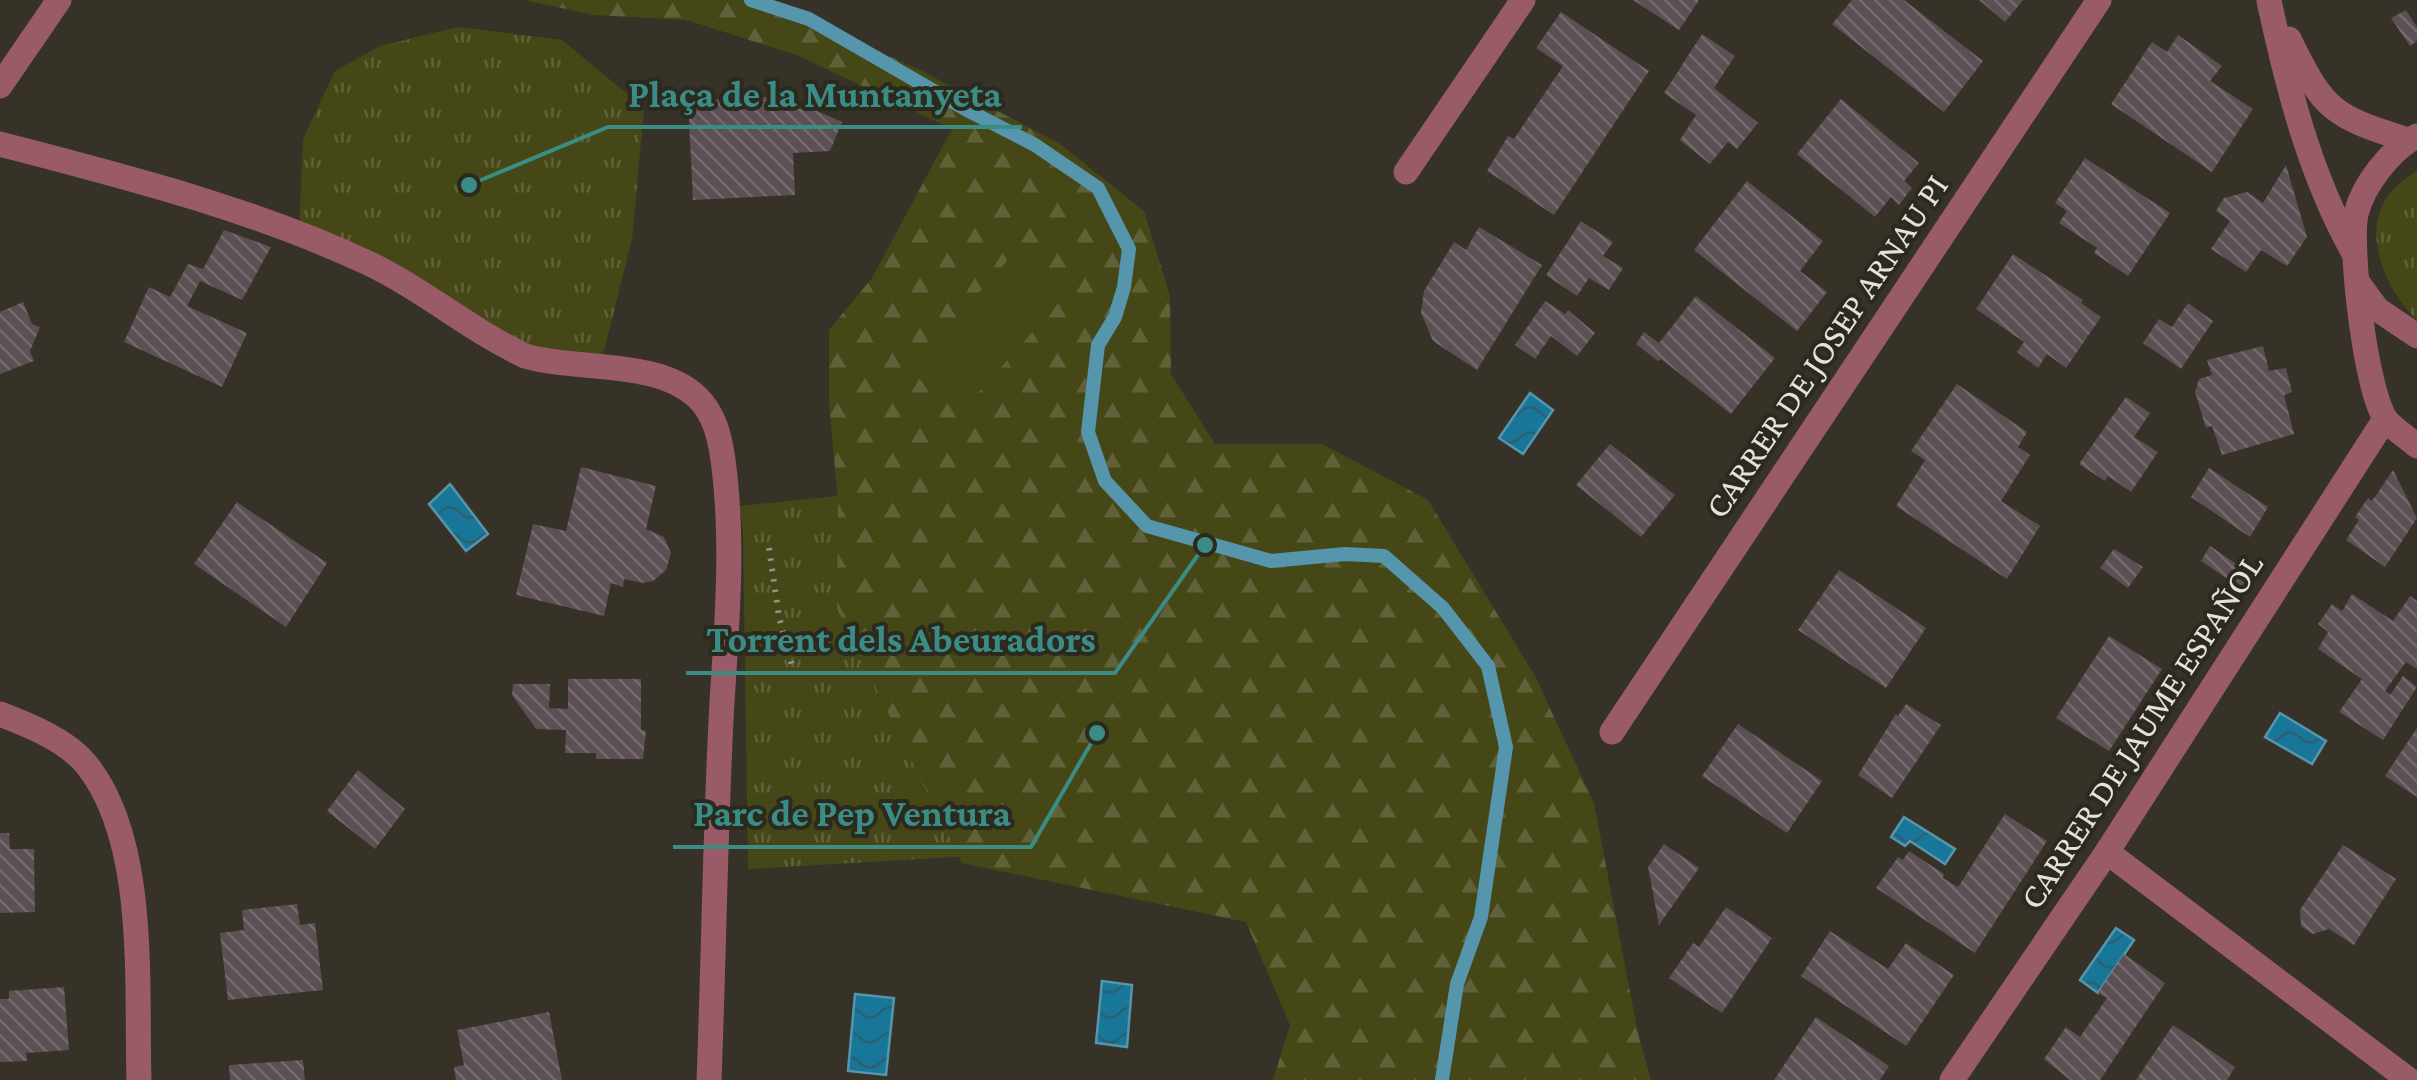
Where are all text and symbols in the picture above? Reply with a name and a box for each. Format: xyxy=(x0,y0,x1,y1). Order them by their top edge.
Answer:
callout: Plaça de la Muntanyeta xyxy=(608,59,1022,127)
text: Plaça de la Muntanyeta xyxy=(628,73,1002,115)
street label: CARRER DE JOSEP ARNAU PI xyxy=(1697,167,1956,525)
street label: CARRER DE JAUME ESPAÑOL xyxy=(2012,546,2271,916)
callout: Torrent dels Abeuradors xyxy=(686,605,1115,673)
text: Torrent dels Abeuradors xyxy=(706,618,1096,660)
callout: Parc de Pep Ventura xyxy=(673,779,1031,847)
text: Parc de Pep Ventura xyxy=(693,792,1012,834)

